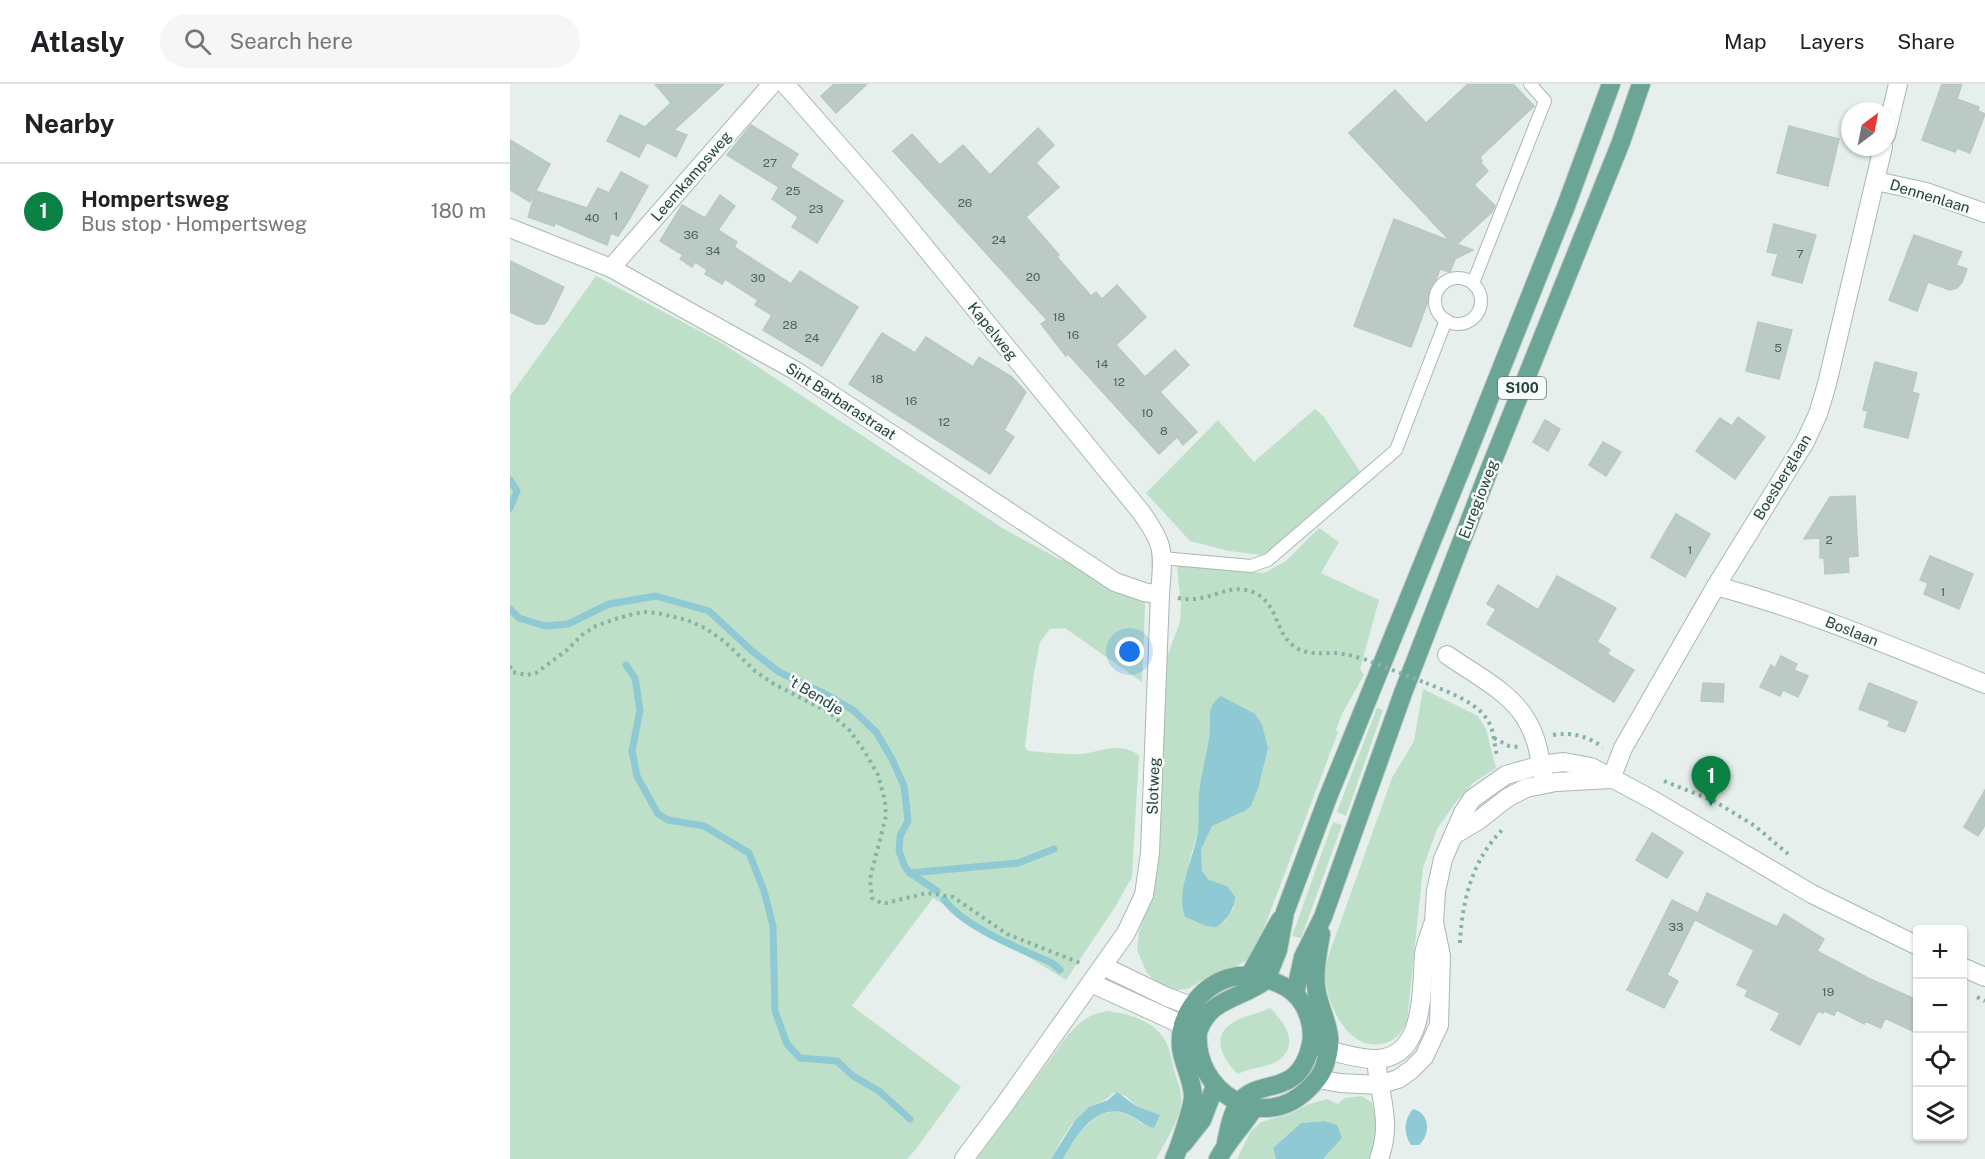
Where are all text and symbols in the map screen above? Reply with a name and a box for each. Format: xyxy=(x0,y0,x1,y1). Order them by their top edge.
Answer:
search box xyxy=(160,14,580,68)
text: Atlasly xyxy=(30,25,124,58)
icon: search xyxy=(181,25,214,58)
text: Search here xyxy=(229,28,353,54)
text: Map xyxy=(1724,29,1767,54)
text: Layers xyxy=(1800,29,1864,54)
text: Share xyxy=(1897,29,1955,54)
north arrow xyxy=(1841,102,1895,156)
text: Nearby xyxy=(24,108,114,139)
street label: Leemkampsweg xyxy=(647,128,735,224)
house number: 27 xyxy=(763,156,777,170)
street label: Dennenlaan xyxy=(1888,176,1972,216)
house number: 25 xyxy=(786,184,801,198)
text: Hompertsweg xyxy=(81,186,229,212)
house number: 26 xyxy=(958,196,972,210)
text: 1 xyxy=(39,199,48,223)
text: 180 m xyxy=(431,199,486,223)
house number: 23 xyxy=(809,202,823,216)
house number: 1 xyxy=(614,209,618,223)
house number: 40 xyxy=(585,211,599,225)
text: Bus stop · Hompertsweg xyxy=(81,212,307,236)
house number: 36 xyxy=(684,228,698,242)
house number: 24 xyxy=(992,233,1007,247)
house number: 34 xyxy=(705,244,721,258)
house number: 7 xyxy=(1796,247,1804,261)
house number: 20 xyxy=(1026,270,1040,284)
house number: 30 xyxy=(751,271,765,285)
street label: Kapelweg xyxy=(965,299,1021,363)
house number: 18 xyxy=(1053,310,1066,324)
house number: 28 xyxy=(783,318,798,332)
house number: 16 xyxy=(1067,328,1079,342)
house number: 24 xyxy=(805,331,820,345)
house number: 5 xyxy=(1774,341,1782,355)
house number: 14 xyxy=(1096,357,1109,371)
street label: Sint Barbarastraat xyxy=(783,359,899,443)
house number: 18 xyxy=(871,372,884,386)
house number: 12 xyxy=(1113,375,1125,389)
road number: S100 xyxy=(1498,377,1546,399)
house number: 16 xyxy=(905,394,917,408)
house number: 10 xyxy=(1141,406,1153,420)
house number: 12 xyxy=(938,415,950,429)
house number: 8 xyxy=(1160,424,1168,438)
street label: Boesberglaan xyxy=(1750,431,1814,523)
street label: Euregioweg xyxy=(1455,457,1501,541)
house number: 2 xyxy=(1825,533,1833,547)
house number: 1 xyxy=(1688,543,1692,557)
house number: 1 xyxy=(1941,585,1945,599)
street label: Boslaan xyxy=(1823,613,1881,649)
your location xyxy=(1115,637,1144,666)
street label: 't Bendje xyxy=(785,672,847,718)
pin: 1 xyxy=(1692,756,1730,806)
street label: Slotweg xyxy=(1144,757,1162,815)
house number: 33 xyxy=(1668,920,1684,934)
map controls xyxy=(1913,925,1967,1141)
button: + xyxy=(1913,925,1967,979)
button: − xyxy=(1913,979,1967,1033)
house number: 19 xyxy=(1822,985,1834,999)
button: locate xyxy=(1913,1033,1967,1087)
button: layers xyxy=(1913,1087,1967,1141)

